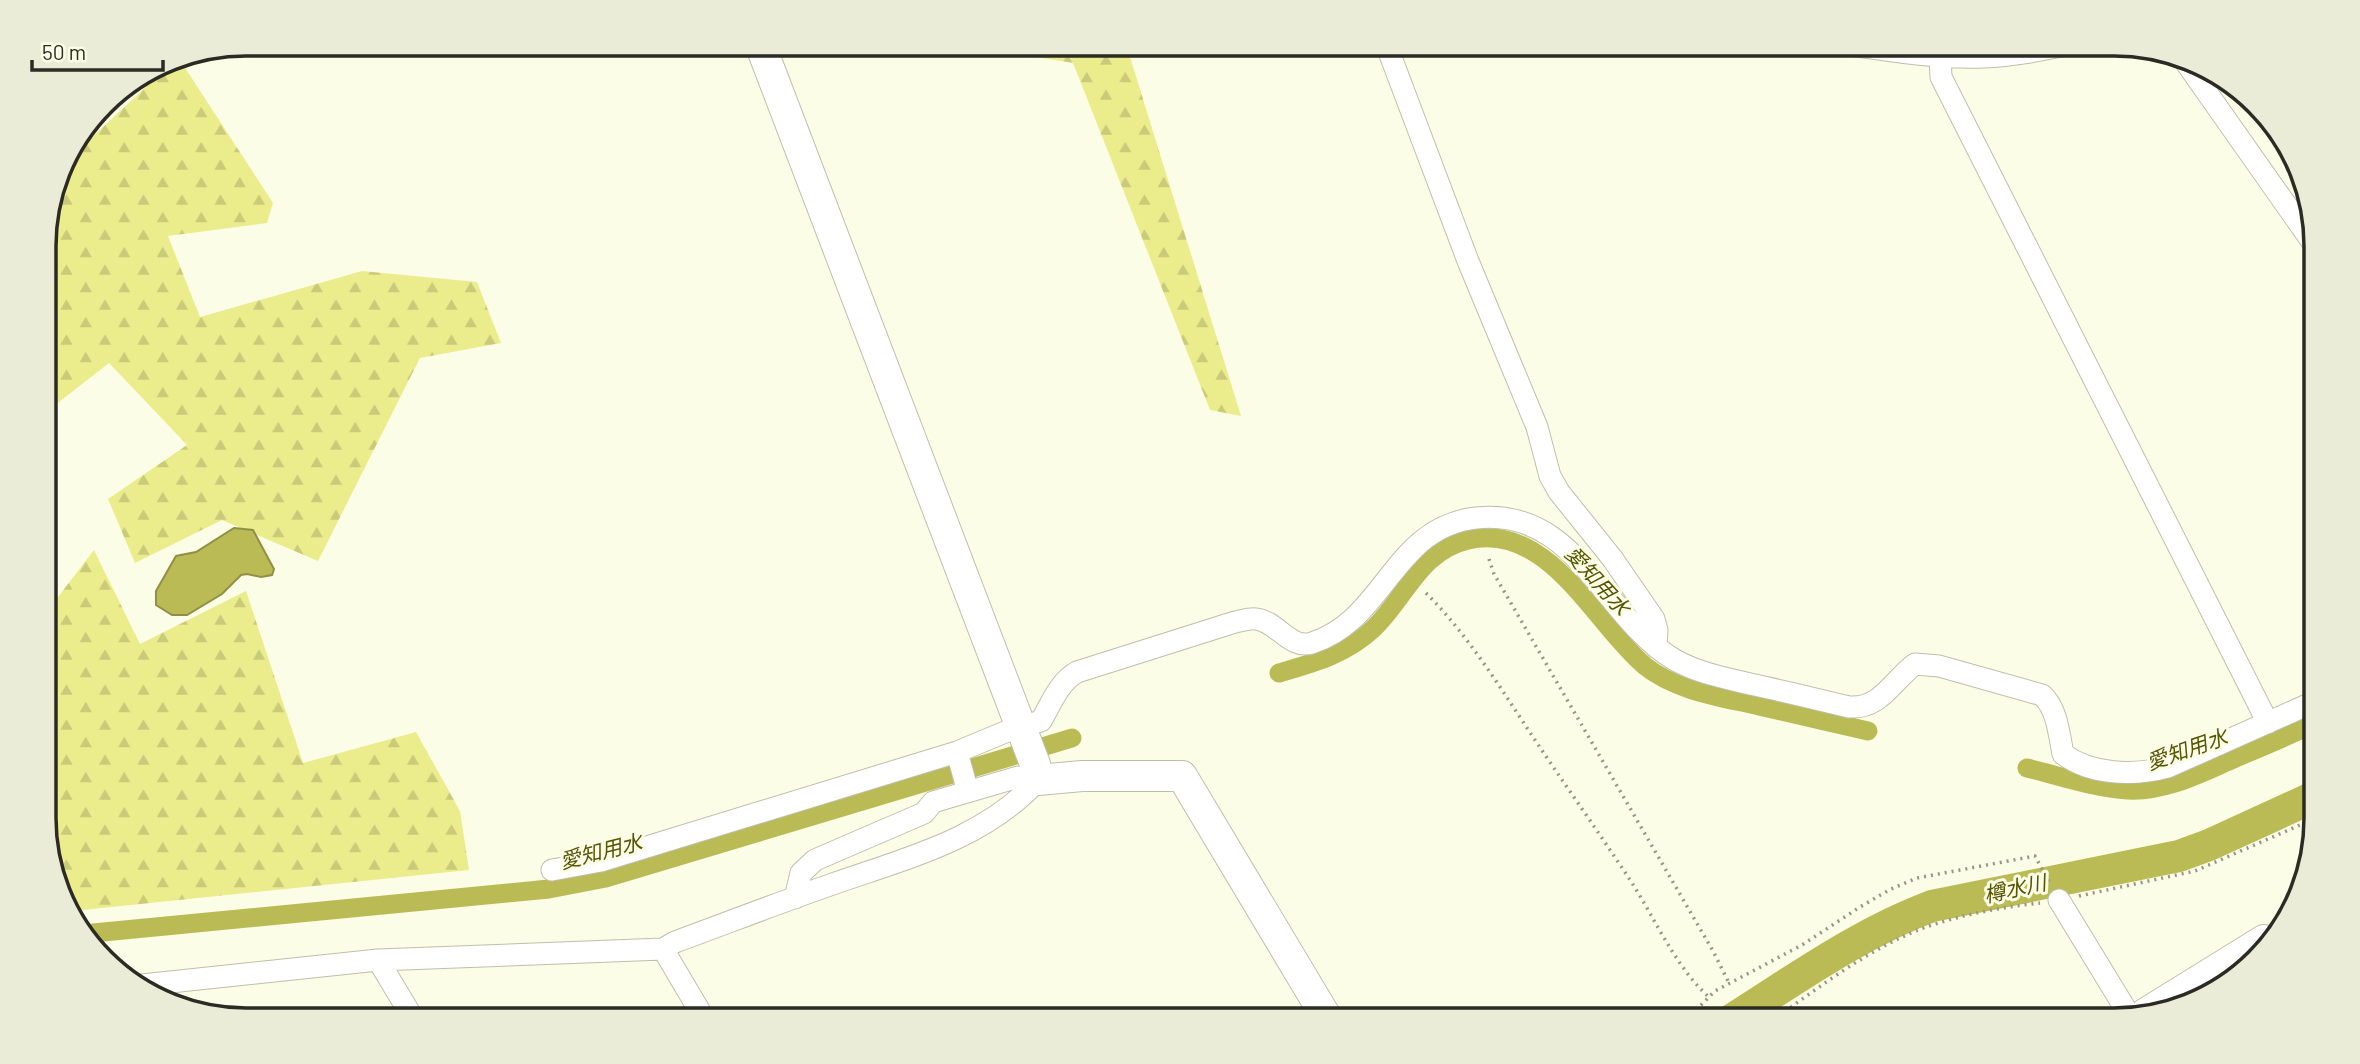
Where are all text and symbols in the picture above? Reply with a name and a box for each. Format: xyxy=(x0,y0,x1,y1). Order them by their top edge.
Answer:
scale bar xyxy=(32,28,163,72)
text: 50 m xyxy=(42,39,86,64)
water label: 愛知用水 xyxy=(1561,540,1637,621)
water label: 愛知用水 xyxy=(2143,722,2232,774)
water label: 愛知用水 xyxy=(557,828,646,873)
water label: 樽水川 xyxy=(1981,868,2050,906)

